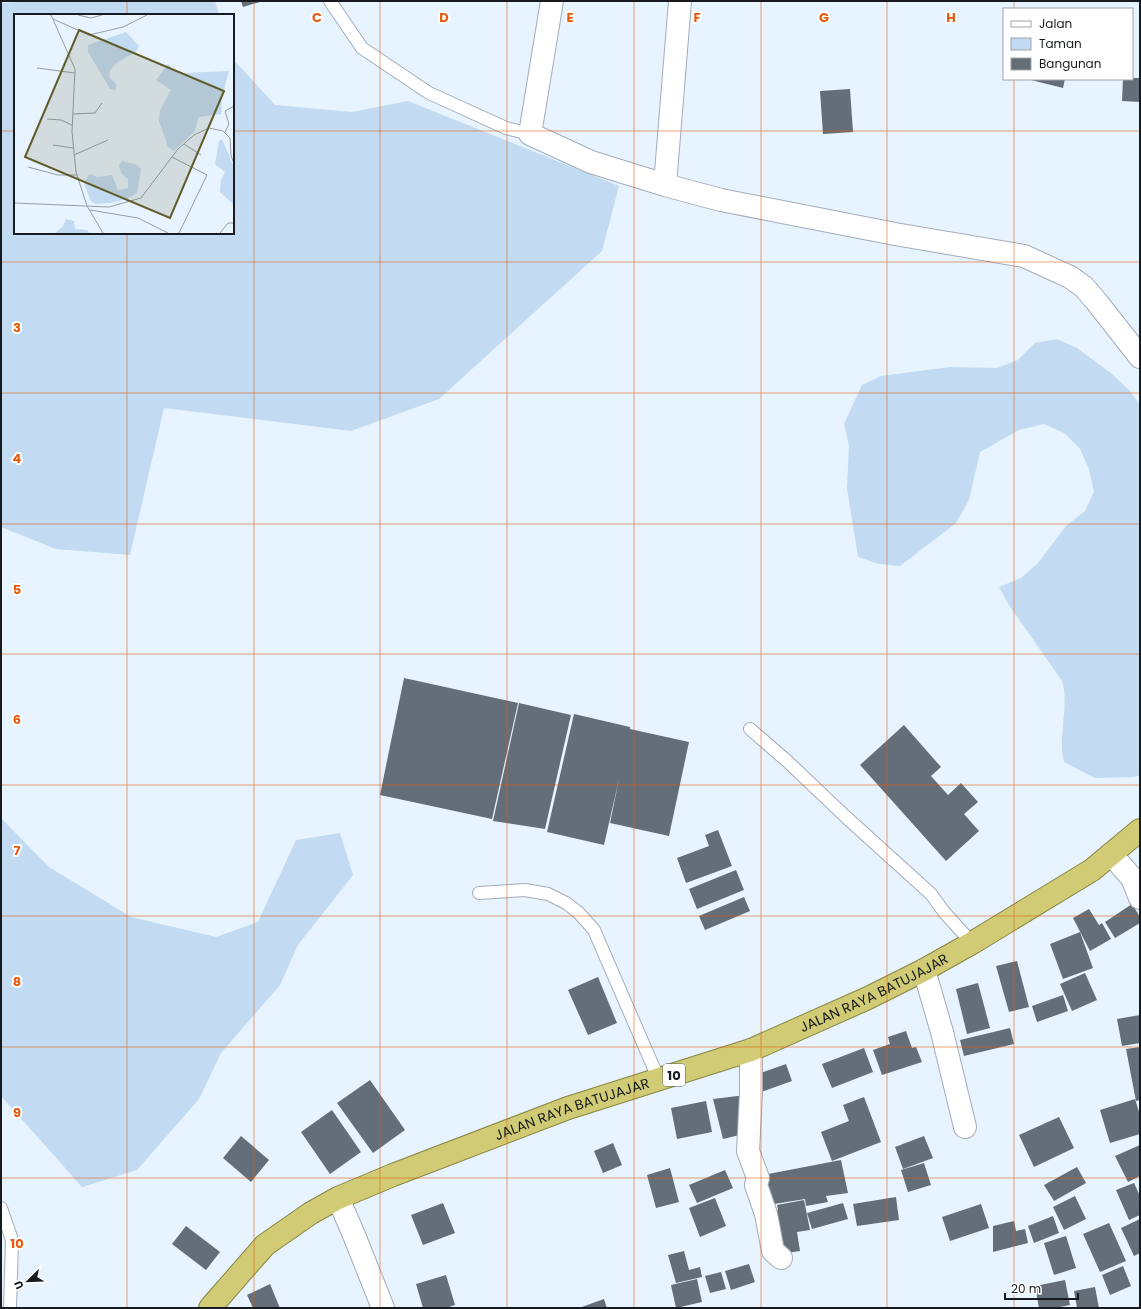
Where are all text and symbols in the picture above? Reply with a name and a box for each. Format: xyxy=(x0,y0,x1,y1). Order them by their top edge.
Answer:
text: C xyxy=(312,8,322,27)
text: D xyxy=(439,8,449,27)
text: E xyxy=(566,8,574,27)
text: F xyxy=(693,8,701,27)
text: G xyxy=(819,8,829,27)
text: H xyxy=(946,8,956,27)
legend xyxy=(1003,8,1133,80)
inset map xyxy=(14,14,234,234)
text: Jalan xyxy=(1039,15,1072,32)
text: Taman xyxy=(1039,35,1082,52)
text: Bangunan xyxy=(1039,55,1101,72)
text: 3 xyxy=(13,318,21,337)
text: 4 xyxy=(13,449,22,468)
text: 5 xyxy=(13,580,21,599)
text: 6 xyxy=(13,710,21,729)
text: 7 xyxy=(14,841,21,860)
street label: JALAN RAYA BATUJAJAR xyxy=(796,948,952,1037)
text: 8 xyxy=(13,972,21,991)
road number: 10 xyxy=(663,1064,685,1086)
street label: JALAN RAYA BATUJAJAR xyxy=(492,1073,652,1145)
text: 9 xyxy=(13,1103,21,1122)
text: 10 xyxy=(10,1234,24,1253)
north arrow xyxy=(8,1261,48,1301)
scale bar xyxy=(1005,1275,1078,1301)
text: U xyxy=(10,1278,28,1292)
text: 20 m xyxy=(1011,1280,1041,1297)

